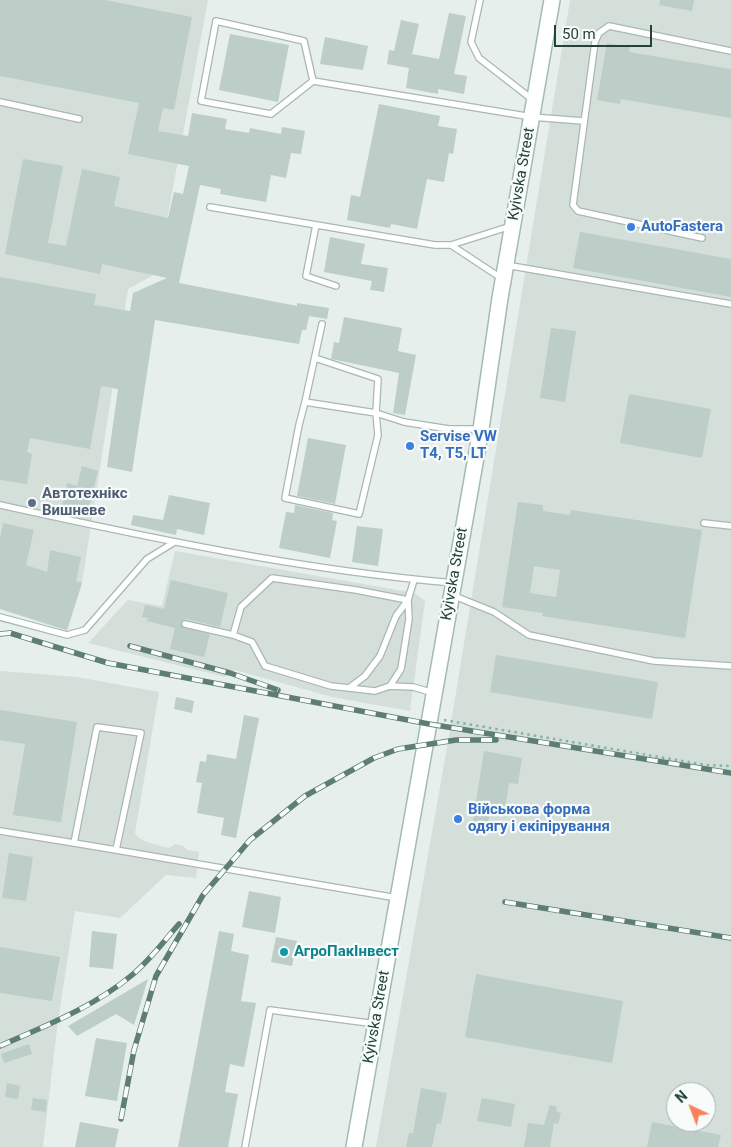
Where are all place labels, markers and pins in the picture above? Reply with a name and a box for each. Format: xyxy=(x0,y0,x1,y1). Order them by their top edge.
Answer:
place label: AutoFastera xyxy=(641,218,723,236)
marker: AutoFastera xyxy=(625,221,637,233)
place label: Servise VW T4, T5, LT xyxy=(420,428,497,463)
marker: Servise VW T4, T5, LT xyxy=(404,440,416,452)
place label: Автотехнікс Вишневе xyxy=(42,485,128,520)
marker: Автотехнікс Вишневе xyxy=(26,497,38,509)
place label: Військова форма одягу і екіпірування xyxy=(468,801,610,836)
marker: Військова форма одягу і екіпірування xyxy=(452,813,464,825)
place label: АгроПакІнвест xyxy=(294,943,399,961)
marker: АгроПакІнвест xyxy=(278,946,290,958)

